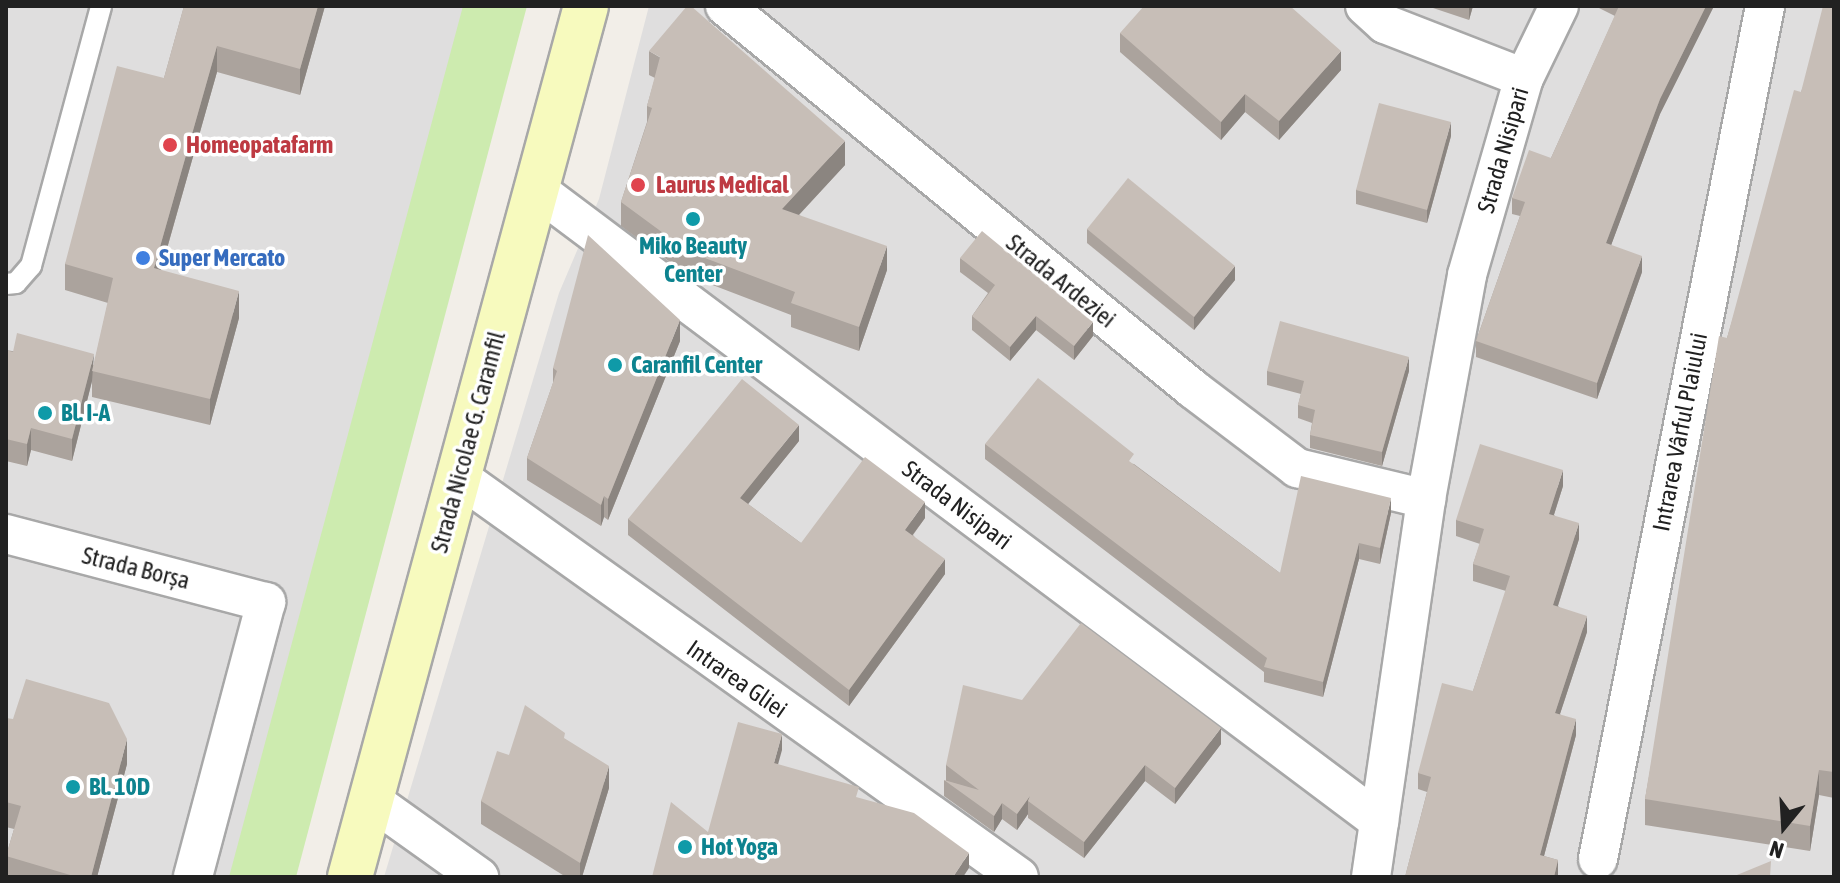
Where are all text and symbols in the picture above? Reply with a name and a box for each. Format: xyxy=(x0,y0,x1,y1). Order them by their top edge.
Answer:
street label: Strada Nisipari xyxy=(1471,84,1535,216)
place label: Homeopatafarm xyxy=(186,131,333,159)
marker: Homeopatafarm xyxy=(161,136,179,154)
place label: Laurus Medical xyxy=(656,171,789,199)
marker: Laurus Medical xyxy=(627,174,649,196)
marker: Miko Beauty Center xyxy=(684,210,702,228)
street label: Strada Ardeziei xyxy=(1001,228,1121,334)
place label: Miko Beauty Center xyxy=(639,232,747,288)
place label: Super Mercato xyxy=(159,244,285,272)
marker: Super Mercato xyxy=(134,249,152,267)
street label: Strada Nicolae G. Caramfil xyxy=(425,328,511,556)
street label: Intrarea Vârful Plaiului xyxy=(1647,330,1713,534)
place label: Caranfil Center xyxy=(631,351,762,379)
marker: Caranfil Center xyxy=(606,356,624,374)
place label: Bl. I-A xyxy=(61,399,110,427)
marker: Bl. I-A xyxy=(36,404,54,422)
street label: Strada Nisipari xyxy=(897,455,1017,555)
street label: Strada Borșa xyxy=(79,541,193,595)
street label: Intrarea Gliei xyxy=(681,634,793,724)
place label: Bl. 10D xyxy=(89,773,150,801)
marker: Bl. 10D xyxy=(64,778,82,796)
north arrow xyxy=(1744,787,1824,867)
place label: Hot Yoga xyxy=(701,833,778,861)
text: N xyxy=(1766,835,1787,864)
marker: Hot Yoga xyxy=(676,838,694,856)

